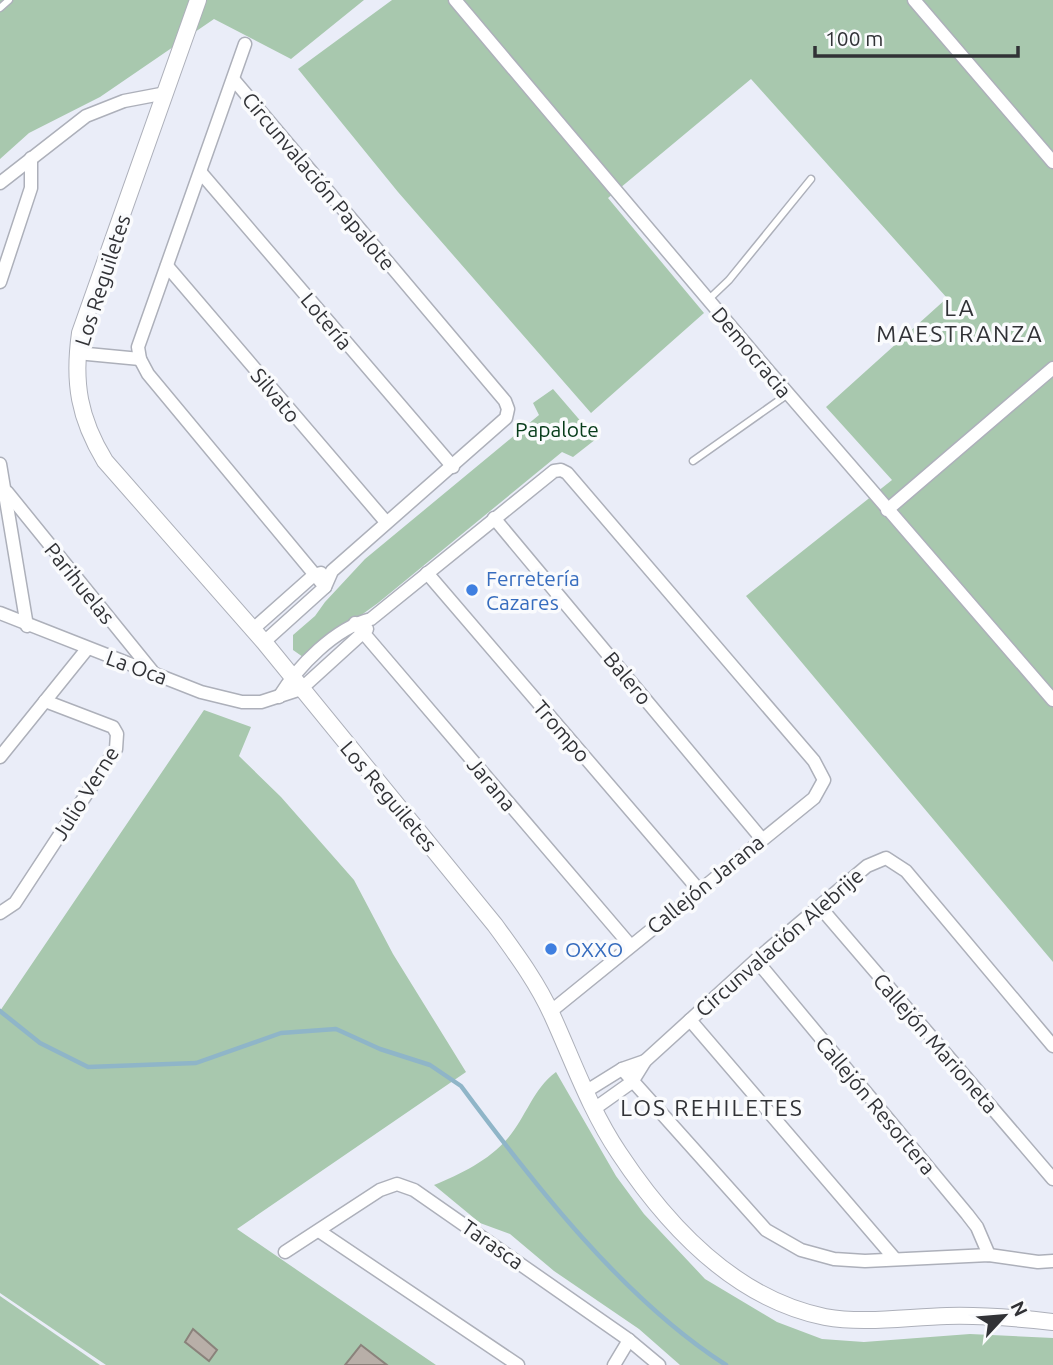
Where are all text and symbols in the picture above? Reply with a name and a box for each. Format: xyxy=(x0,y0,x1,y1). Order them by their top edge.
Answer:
scale bar xyxy=(815,14,1018,58)
text: 100 m xyxy=(825,26,883,50)
street label: Circunvalación Papalote xyxy=(238,87,400,275)
street label: Los Reguiletes xyxy=(69,211,135,349)
street label: Lotería xyxy=(296,288,358,354)
district label: LA MAESTRANZA xyxy=(876,295,1044,346)
street label: Democracia xyxy=(707,302,797,402)
street label: Silvato xyxy=(247,363,305,427)
park label: Papalote xyxy=(515,417,599,441)
street label: Parihuelas xyxy=(40,538,120,628)
place label: Ferretería Cazares xyxy=(486,566,580,614)
marker: Ferretería Cazares xyxy=(464,582,480,598)
street label: La Oca xyxy=(103,645,171,689)
street label: Balero xyxy=(599,647,657,709)
street label: Trompo xyxy=(529,695,595,767)
street label: Los Reguiletes xyxy=(336,736,442,856)
street label: Julio Verne xyxy=(47,742,123,844)
street label: Jarana xyxy=(463,752,521,816)
street label: Callejón Jarana xyxy=(642,830,768,938)
street label: Circunvalación Alebrije xyxy=(690,863,868,1021)
place label: OXXO xyxy=(565,937,623,961)
marker: OXXO xyxy=(543,941,559,957)
street label: Callejón Marioneta xyxy=(869,968,1003,1118)
street label: Callejón Resortera xyxy=(811,1031,941,1179)
district label: LOS REHILETES xyxy=(620,1095,804,1120)
street label: Tarasca xyxy=(457,1214,529,1274)
north arrow xyxy=(969,1281,1039,1351)
text: N xyxy=(1006,1297,1032,1320)

